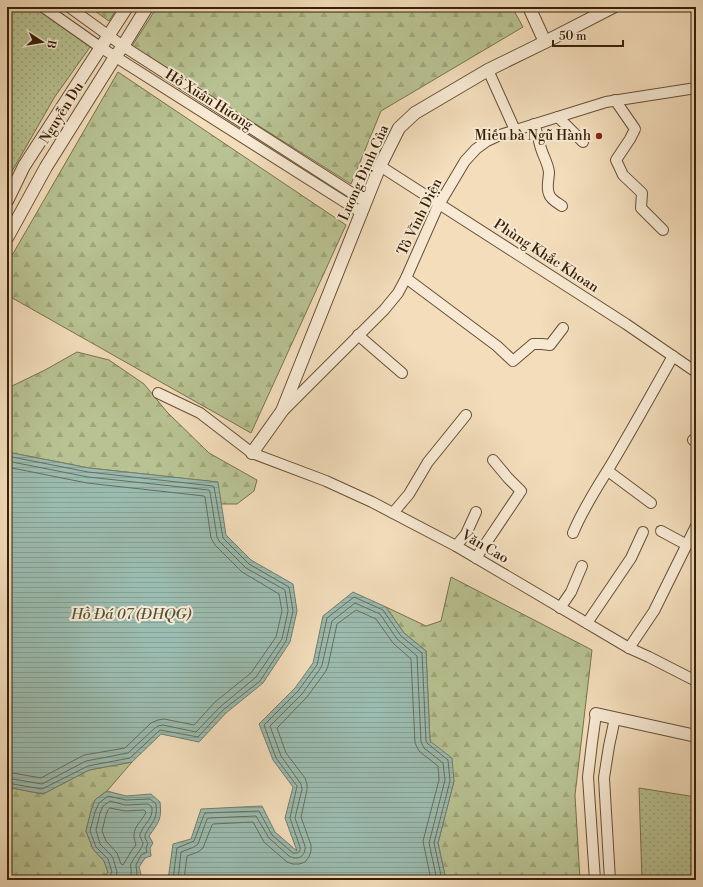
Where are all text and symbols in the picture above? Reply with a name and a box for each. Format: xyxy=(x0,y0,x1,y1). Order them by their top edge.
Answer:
north arrow xyxy=(22,22,62,62)
scale bar xyxy=(553,22,623,48)
text: 50 m xyxy=(559,29,587,44)
text: B xyxy=(43,38,59,49)
street label: Hồ Xuân Hương xyxy=(162,66,257,135)
street label: Nguyễn Du xyxy=(36,79,88,147)
street label: Lương Định Của xyxy=(335,121,394,224)
place label: Miếu bà Ngũ Hành xyxy=(475,127,592,145)
marker: Miếu bà Ngũ Hành xyxy=(594,131,604,141)
street label: Tô Vĩnh Diện xyxy=(394,175,447,259)
street label: Phùng Khắc Khoan xyxy=(490,215,603,297)
street label: Văn Cao xyxy=(457,526,512,568)
water label: Hồ Đá 07 (ĐHQG) xyxy=(70,605,191,624)

